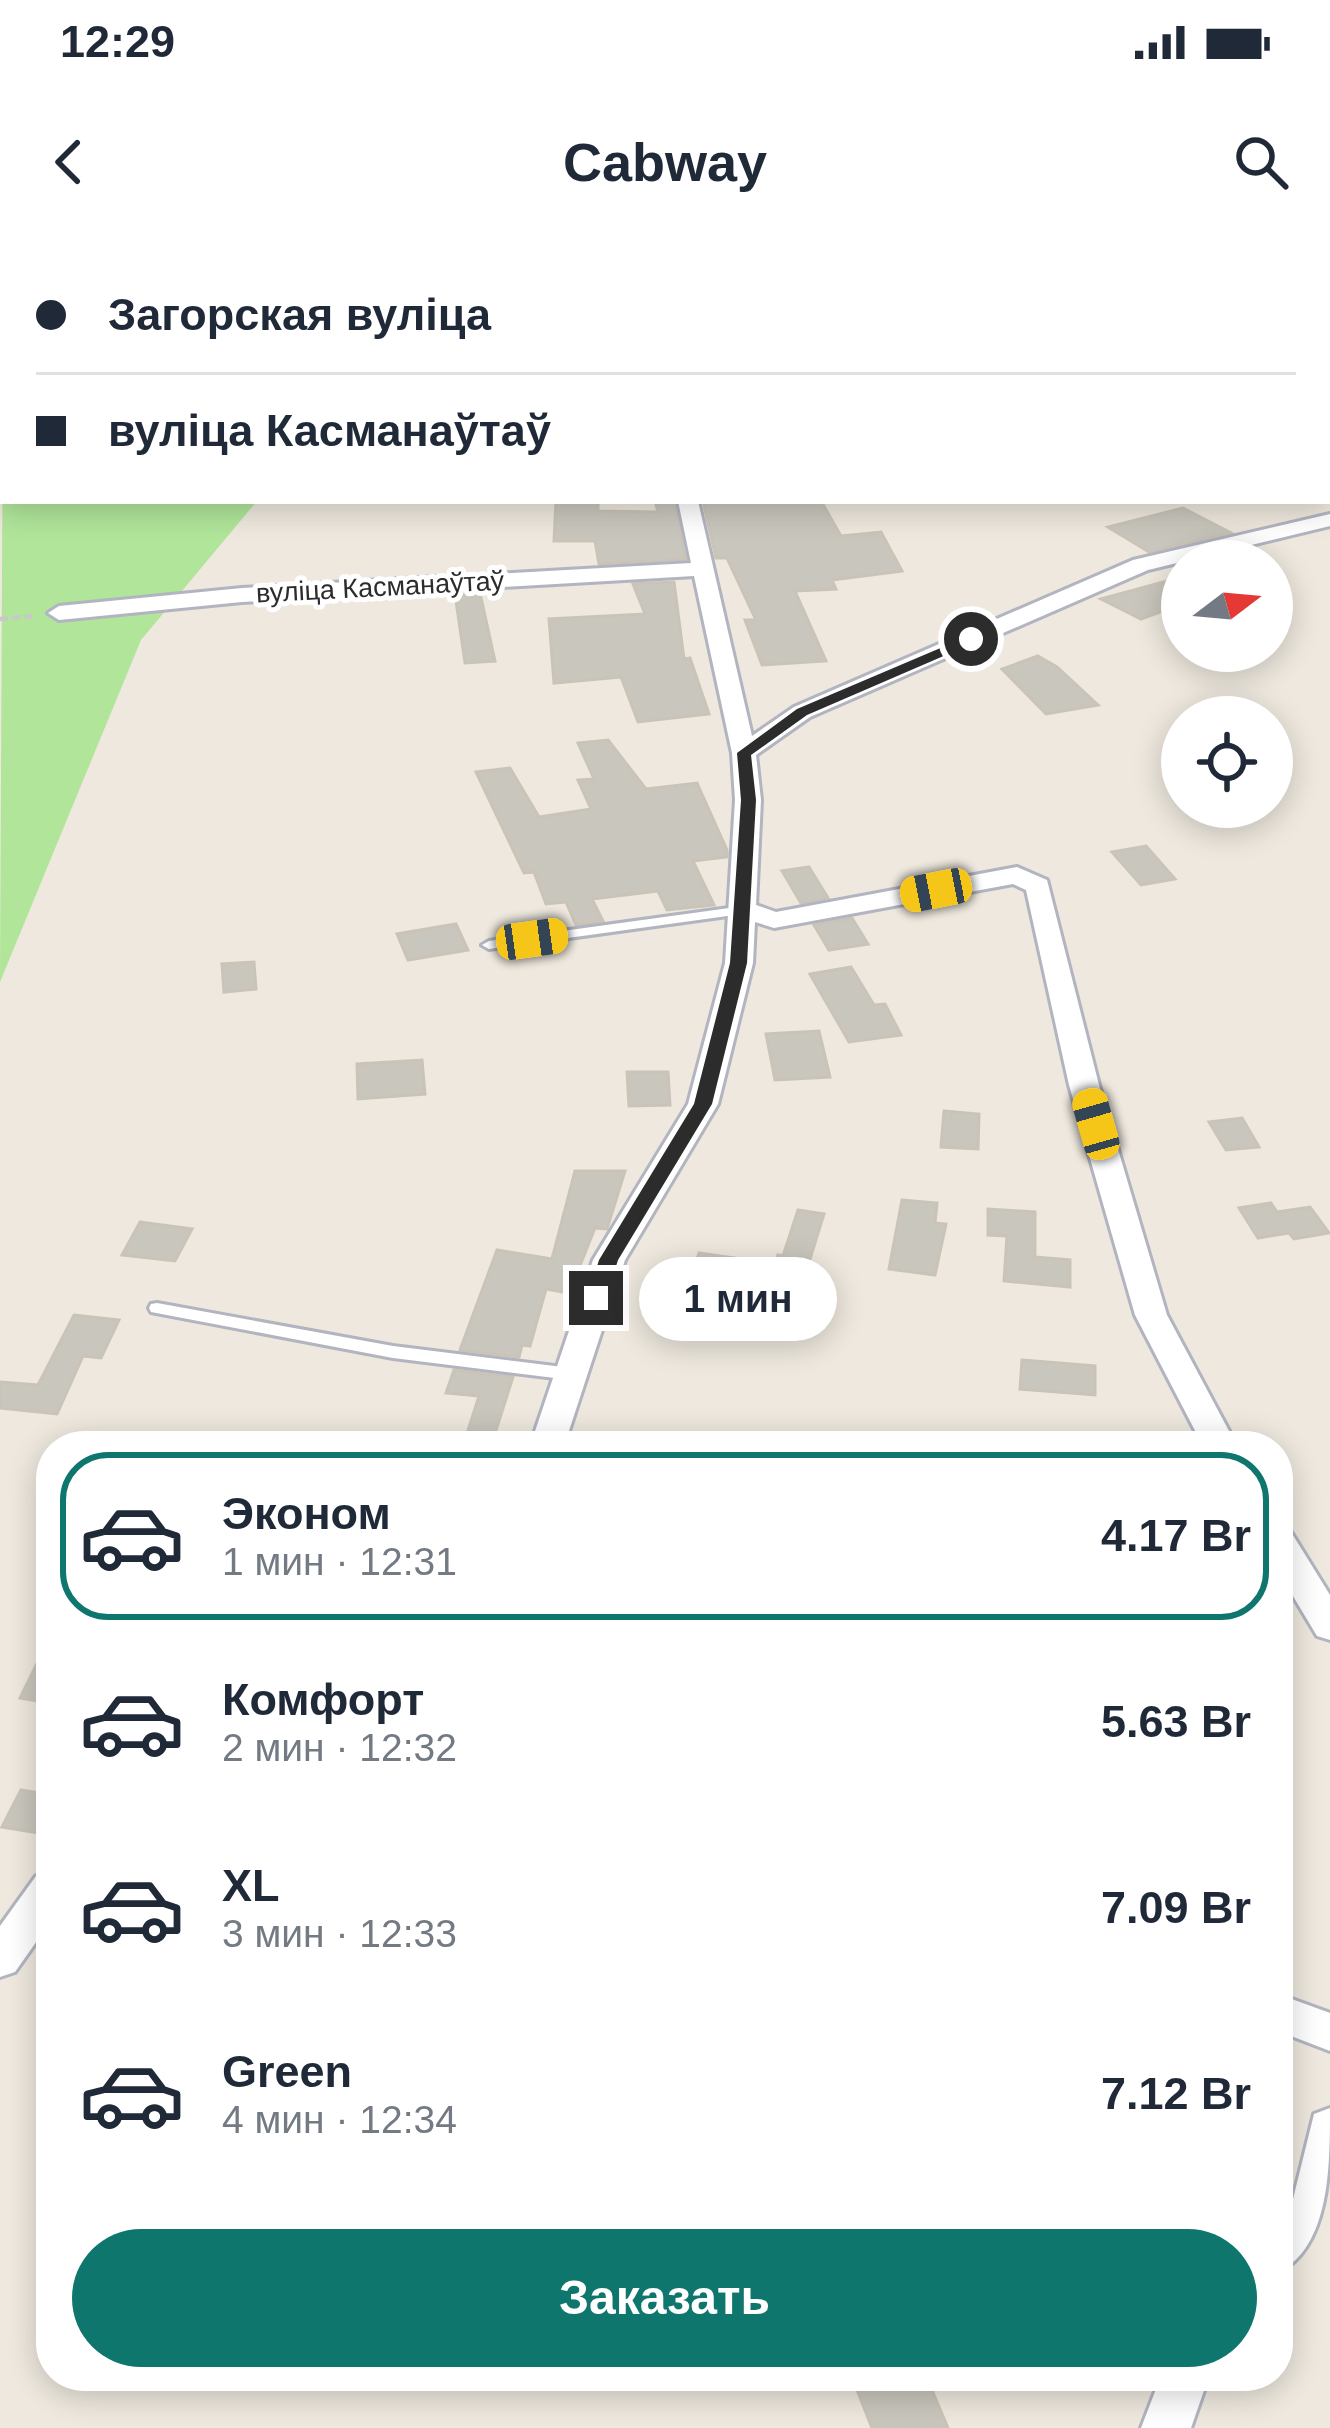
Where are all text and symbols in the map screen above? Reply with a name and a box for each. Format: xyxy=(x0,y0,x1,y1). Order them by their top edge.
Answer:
text: 12:29 xyxy=(60,16,175,67)
icon: back xyxy=(36,129,102,195)
icon: search xyxy=(1228,129,1294,195)
text: Cabway xyxy=(563,132,767,192)
text: Загорская вуліца xyxy=(108,289,491,340)
text: вуліца Касманаўтаў xyxy=(108,405,551,456)
north arrow xyxy=(1161,540,1293,672)
map controls xyxy=(1161,540,1293,828)
street label: вуліца Касманаўтаў xyxy=(255,565,505,608)
route start xyxy=(944,612,998,666)
button: locate xyxy=(1161,696,1293,828)
car xyxy=(897,865,975,915)
car xyxy=(494,916,570,962)
car xyxy=(1069,1084,1123,1164)
callout: 1 мин xyxy=(638,1256,836,1340)
route end xyxy=(569,1271,623,1325)
text: 1 мин xyxy=(684,1277,792,1320)
icon: car xyxy=(78,1482,186,1590)
text: Эконом xyxy=(222,1488,391,1539)
text: 4.17 Br xyxy=(1101,1510,1251,1561)
text: 1 мин · 12:31 xyxy=(222,1540,457,1583)
icon: car xyxy=(78,1668,186,1776)
text: Комфорт xyxy=(222,1674,424,1725)
text: 5.63 Br xyxy=(1101,1696,1251,1747)
text: 2 мин · 12:32 xyxy=(222,1726,457,1769)
icon: car xyxy=(78,1854,186,1962)
text: XL xyxy=(222,1860,280,1911)
text: 7.09 Br xyxy=(1101,1882,1251,1933)
text: 3 мин · 12:33 xyxy=(222,1912,457,1955)
icon: car xyxy=(78,2040,186,2148)
text: Green xyxy=(222,2046,352,2097)
text: 7.12 Br xyxy=(1101,2068,1251,2119)
text: 4 мин · 12:34 xyxy=(222,2098,457,2141)
button: Заказать xyxy=(72,2229,1257,2367)

